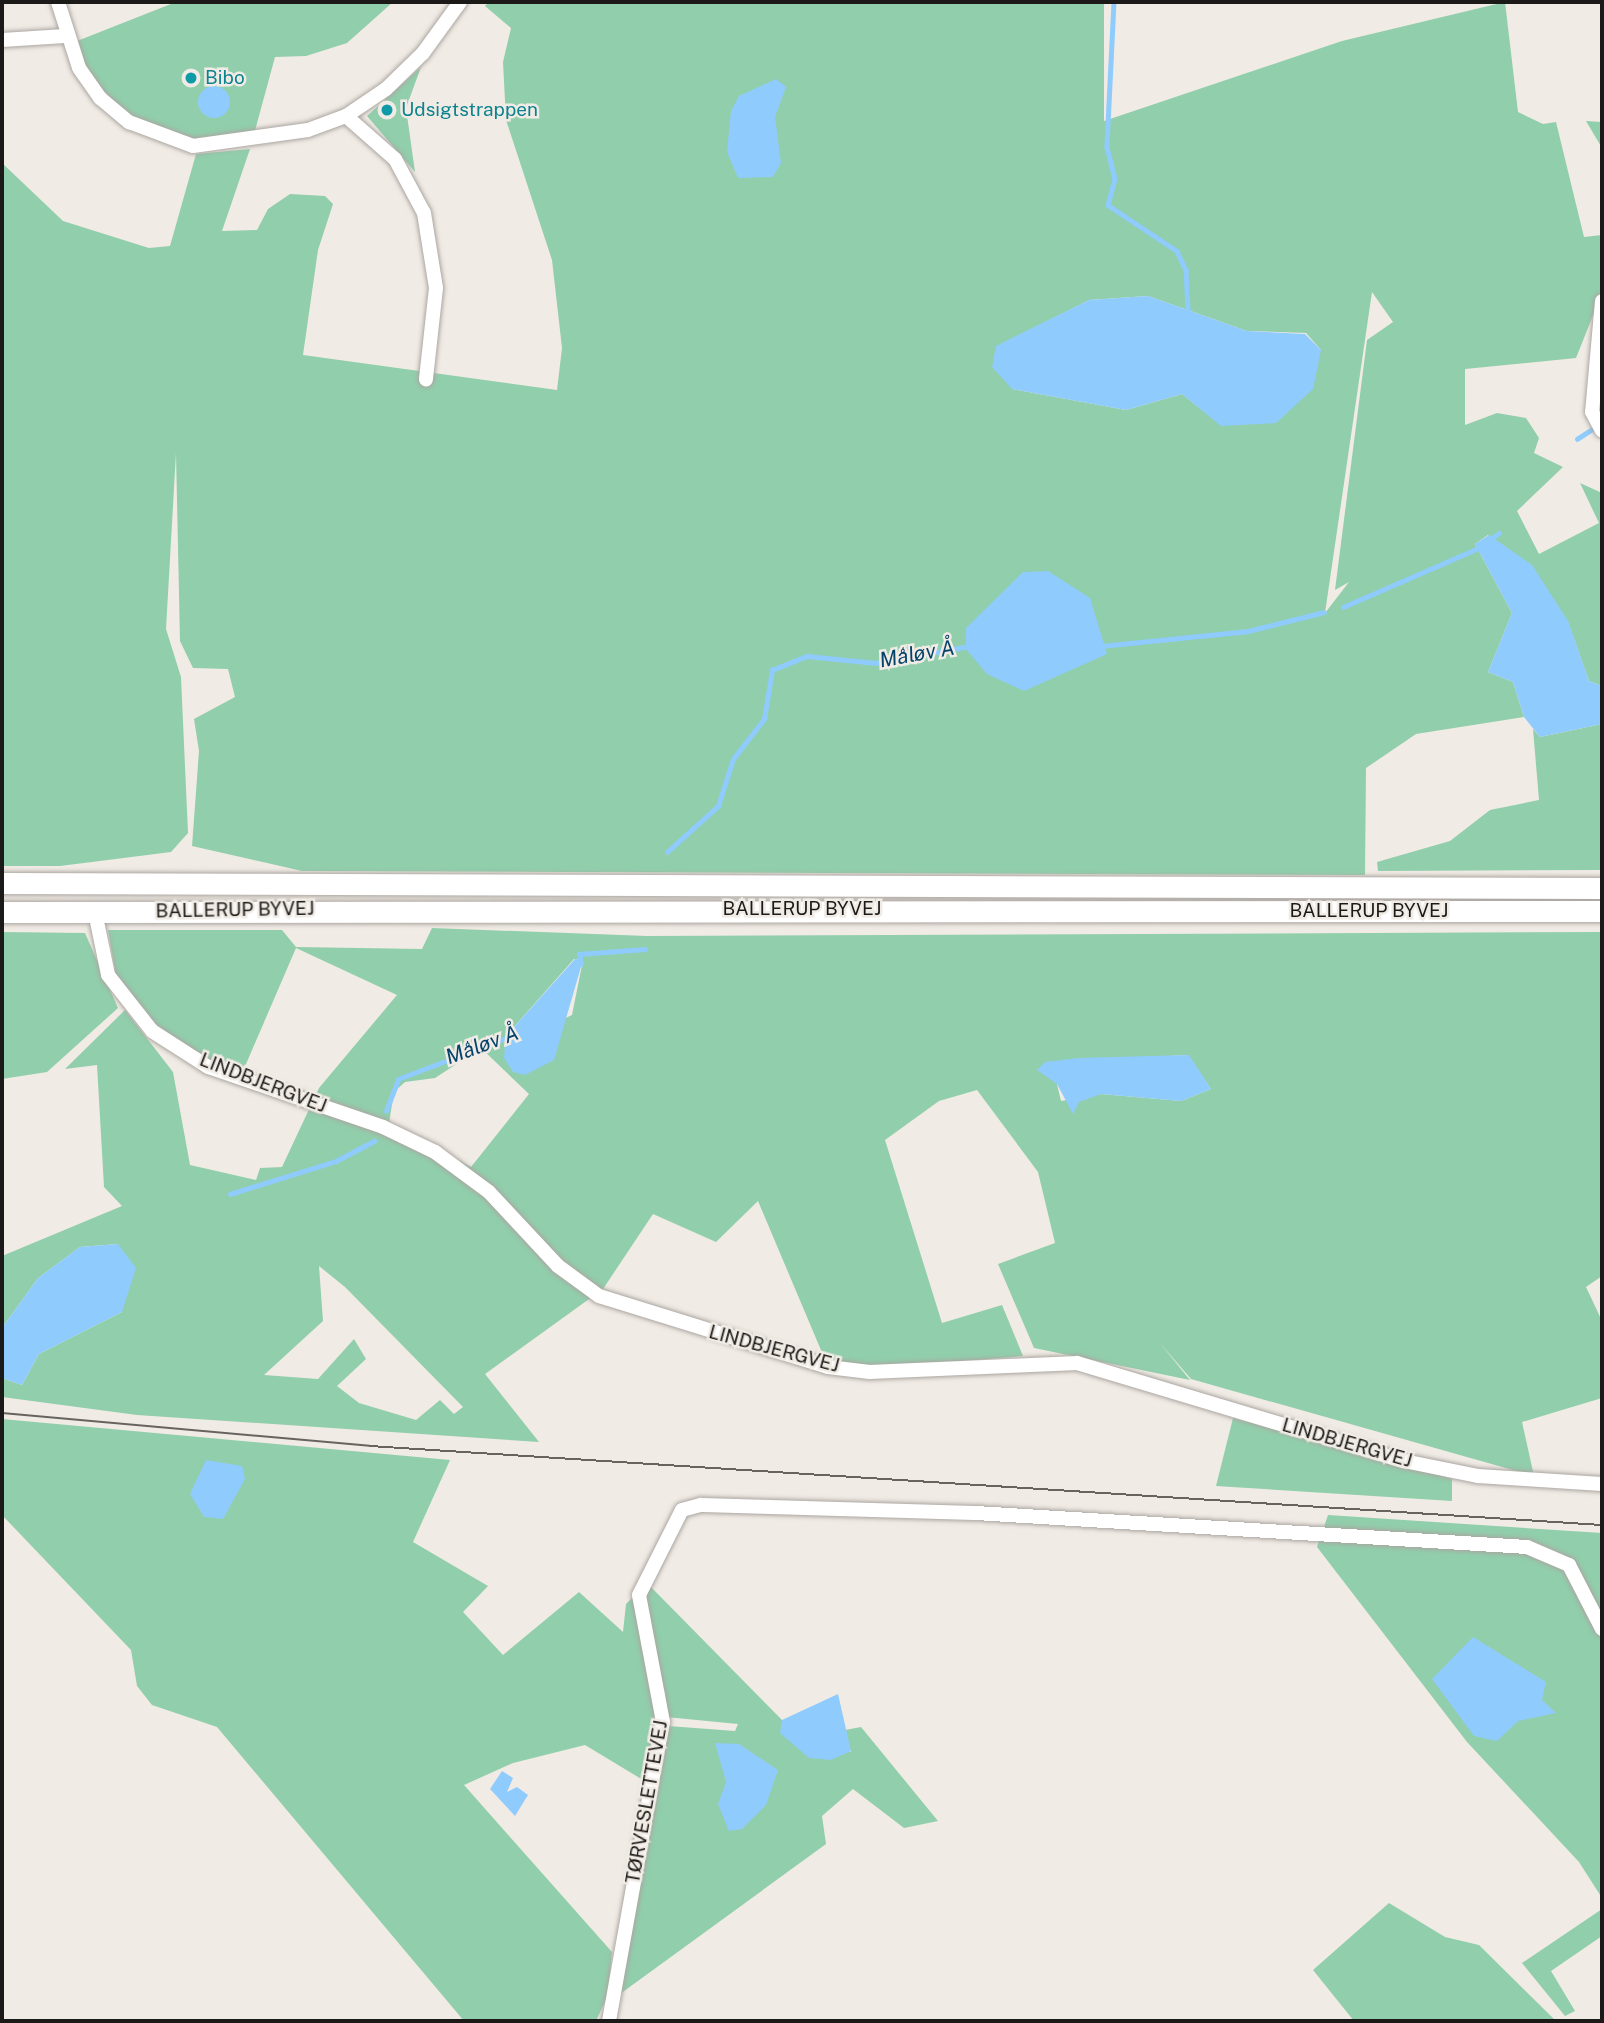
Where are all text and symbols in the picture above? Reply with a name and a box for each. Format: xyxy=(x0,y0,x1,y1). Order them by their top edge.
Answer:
place label: Bibo xyxy=(205,67,245,89)
marker: Bibo xyxy=(183,70,199,86)
place label: Udsigtstrappen xyxy=(401,99,538,121)
marker: Udsigtstrappen xyxy=(379,102,395,118)
water label: Måløv Å xyxy=(877,635,957,673)
street label: BALLERUP BYVEJ xyxy=(155,897,315,923)
street label: BALLERUP BYVEJ xyxy=(723,898,881,920)
street label: BALLERUP BYVEJ xyxy=(1290,900,1448,922)
water label: Måløv Å xyxy=(442,1020,522,1070)
street label: LINDBJERGVEJ xyxy=(196,1048,330,1118)
street label: LINDBJERGVEJ xyxy=(706,1321,842,1377)
street label: LINDBJERGVEJ xyxy=(1279,1414,1415,1472)
street label: TØRVESLETTEVEJ xyxy=(621,1719,673,1885)

